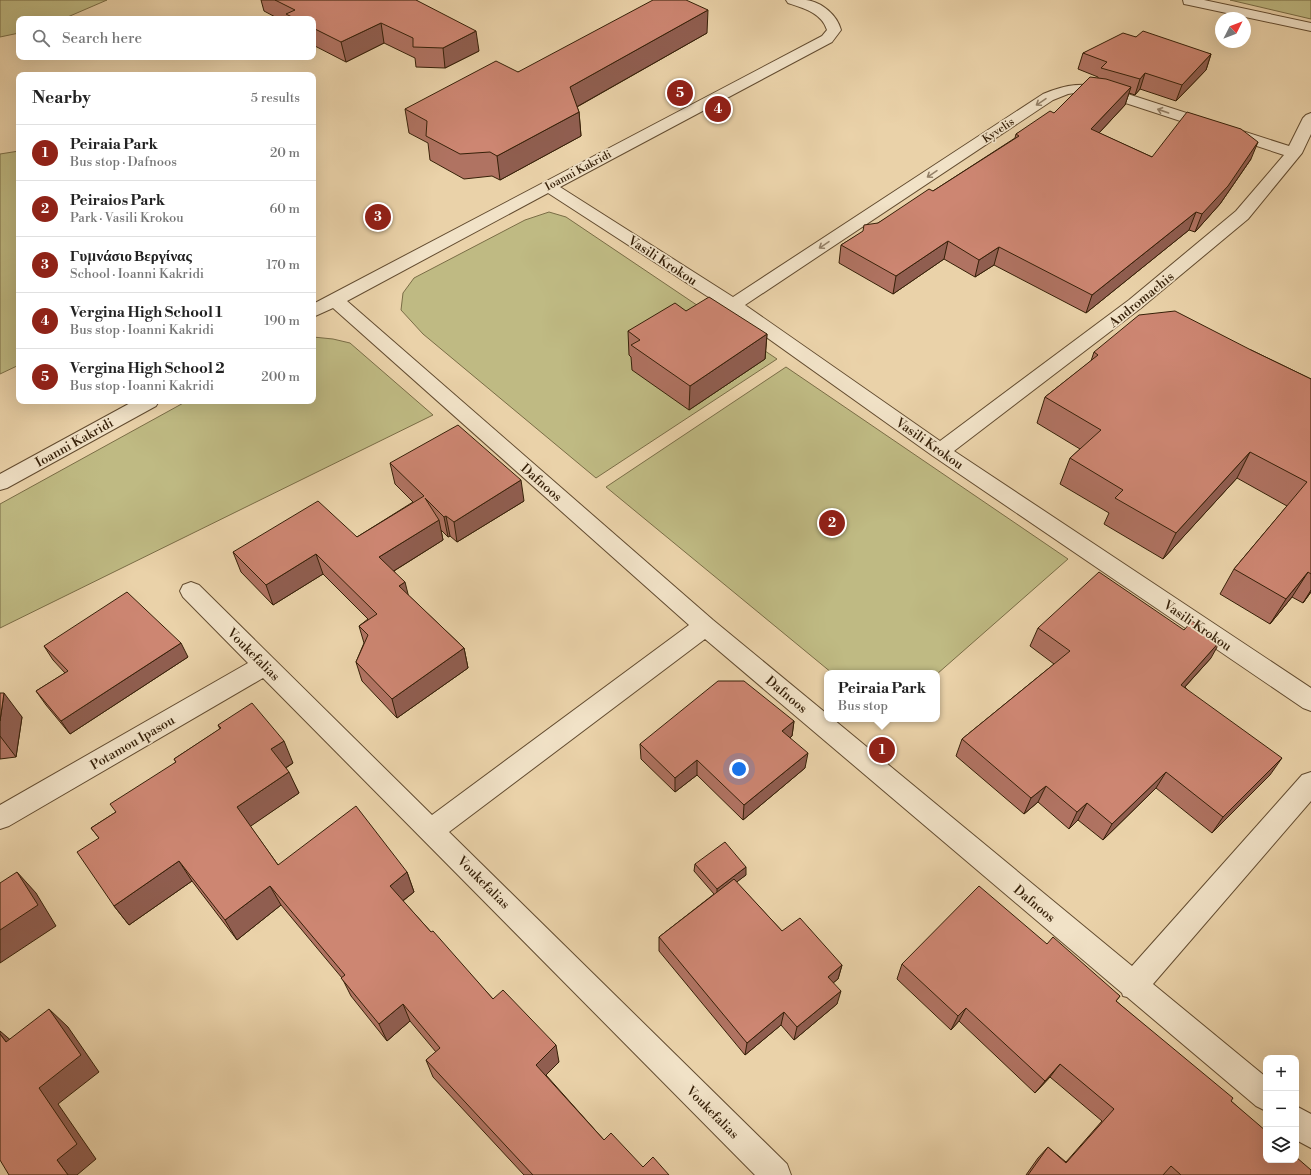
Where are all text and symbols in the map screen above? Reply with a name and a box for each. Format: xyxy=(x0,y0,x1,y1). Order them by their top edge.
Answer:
north arrow xyxy=(1215,12,1251,48)
search box xyxy=(16,16,316,60)
icon: search xyxy=(30,27,52,49)
text: Search here xyxy=(62,29,142,48)
pin: 5 xyxy=(667,78,693,108)
text: Nearby xyxy=(32,87,91,109)
text: 5 results xyxy=(251,90,300,106)
pin: 4 xyxy=(705,94,731,124)
one-way arrow xyxy=(1035,98,1046,106)
one-way arrow xyxy=(1157,107,1170,114)
street label: Kyvelis xyxy=(980,115,1017,147)
text: Peiraia Park xyxy=(70,135,158,154)
text: 1 xyxy=(42,145,48,161)
text: 20 m xyxy=(270,145,300,161)
street label: Ioanni Kakridi xyxy=(543,147,614,194)
text: Bus stop · Dafnoos xyxy=(70,154,177,170)
one-way arrow xyxy=(926,170,938,178)
text: Peiraios Park xyxy=(70,191,165,210)
text: 2 xyxy=(41,201,49,217)
text: 60 m xyxy=(269,201,300,217)
pin: 3 xyxy=(365,202,391,232)
text: Park · Vasili Krokou xyxy=(70,210,184,226)
street label: Vasili Krokou xyxy=(624,232,700,289)
one-way arrow xyxy=(818,242,830,250)
text: Γυμνάσιο Βεργίνας xyxy=(70,247,192,266)
text: 3 xyxy=(41,257,49,273)
text: 170 m xyxy=(266,257,300,273)
text: School · Ioanni Kakridi xyxy=(70,266,204,282)
street label: Andromachis xyxy=(1105,269,1178,331)
text: Vergina High School 1 xyxy=(70,303,222,322)
text: 4 xyxy=(41,313,49,329)
text: 190 m xyxy=(264,313,300,329)
text: Bus stop · Ioanni Kakridi xyxy=(70,322,214,338)
text: Vergina High School 2 xyxy=(70,359,225,378)
text: 5 xyxy=(41,369,49,385)
text: 200 m xyxy=(261,369,300,385)
text: Bus stop · Ioanni Kakridi xyxy=(70,378,214,394)
street label: Vasili Krokou xyxy=(892,414,967,473)
street label: Ioanni Kakridi xyxy=(33,415,116,471)
street label: Dafnoos xyxy=(517,460,565,505)
pin: 2 xyxy=(819,508,845,538)
street label: Vasili Krokou xyxy=(1159,597,1235,655)
street label: Voukefalias xyxy=(223,624,283,685)
popup xyxy=(824,670,940,722)
street label: Dafnoos xyxy=(762,673,811,717)
text: Peiraia Park xyxy=(838,679,926,698)
text: Bus stop xyxy=(838,698,888,714)
street label: Potamou Ipasou xyxy=(87,712,178,773)
pin: 1 xyxy=(869,735,895,765)
your location xyxy=(729,759,749,779)
street label: Voukefalias xyxy=(453,852,513,913)
street label: Dafnoos xyxy=(1010,882,1059,926)
map controls xyxy=(1263,1055,1299,1163)
button: + xyxy=(1263,1055,1299,1091)
street label: Voukefalias xyxy=(682,1082,742,1143)
button: − xyxy=(1263,1091,1299,1127)
button: layers xyxy=(1263,1127,1299,1163)

